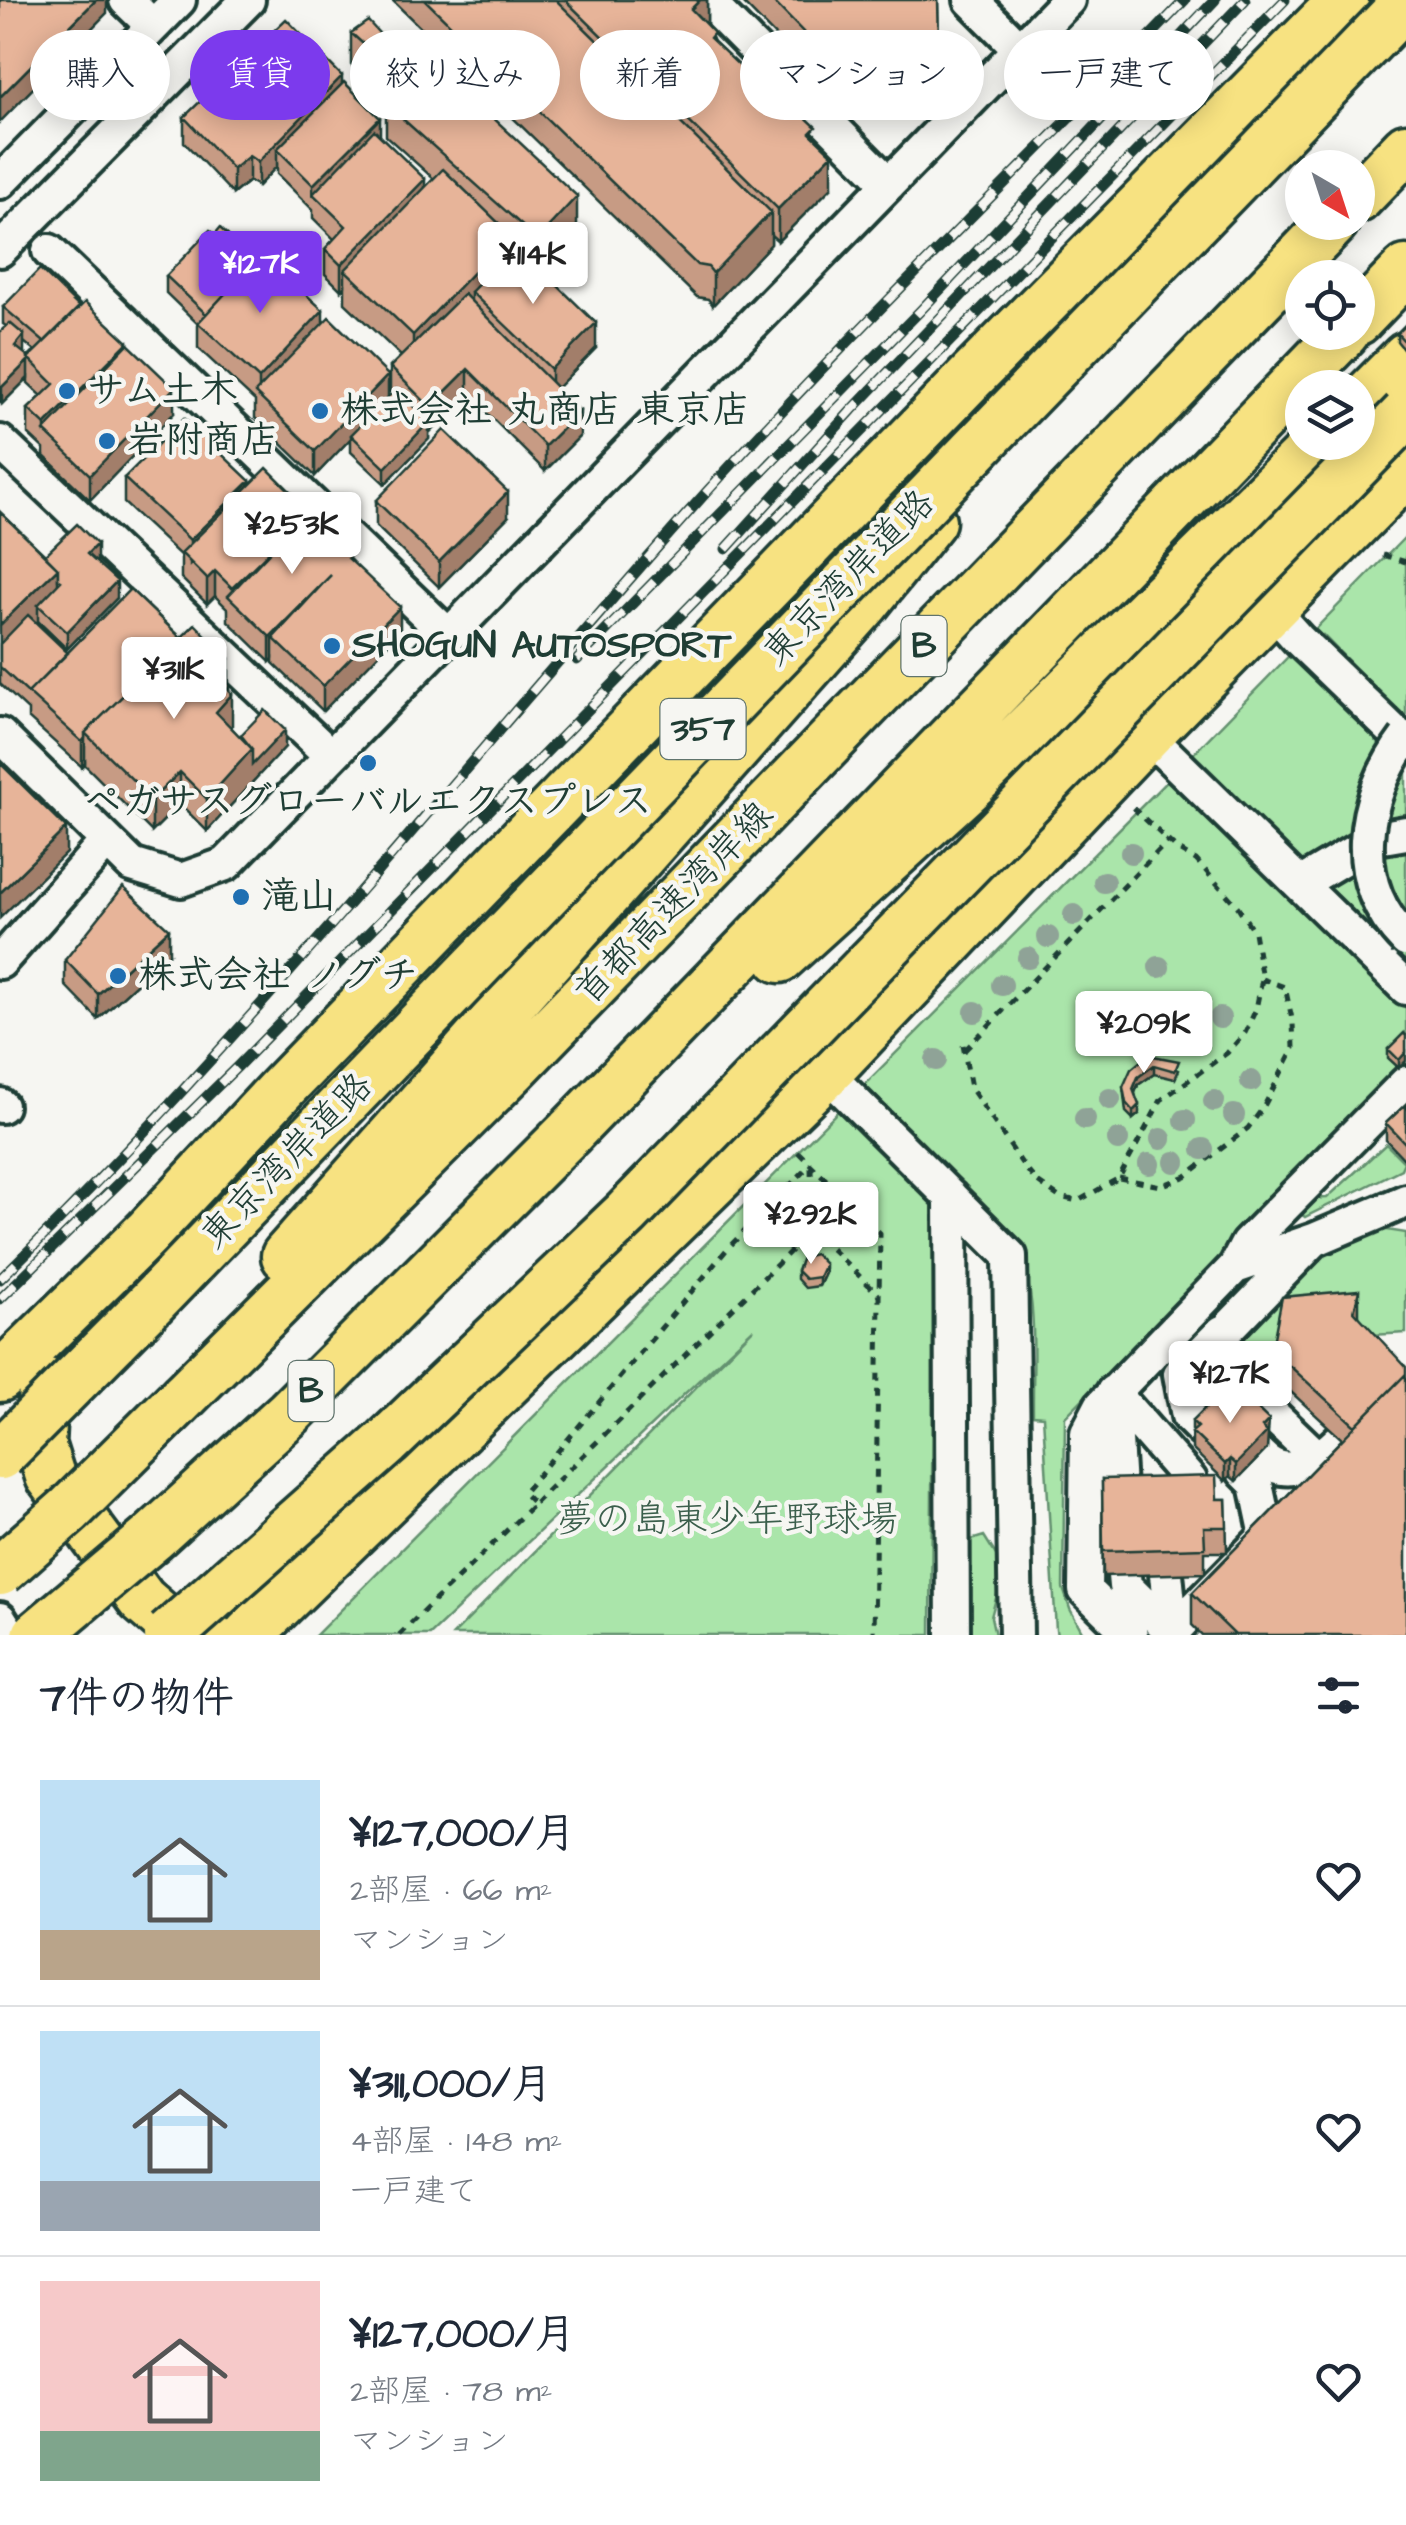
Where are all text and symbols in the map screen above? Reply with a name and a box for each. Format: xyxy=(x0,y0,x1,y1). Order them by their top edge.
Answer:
chip: 購入 xyxy=(30,30,170,120)
chip: 賃貸 xyxy=(190,30,330,120)
chip: 絞り込み xyxy=(350,30,560,120)
chip: 新着 xyxy=(580,30,720,120)
chip: マンション xyxy=(740,30,984,120)
chip: 一戸建て xyxy=(1004,30,1214,120)
north arrow xyxy=(1285,150,1375,240)
map controls xyxy=(1285,150,1375,460)
pin: ¥114K xyxy=(463,222,603,307)
pin: ¥127K xyxy=(190,231,330,316)
text: ¥114K xyxy=(500,232,566,277)
text: ¥127K xyxy=(221,241,299,286)
button: locate xyxy=(1285,260,1375,350)
place label: サム土木 xyxy=(87,365,237,417)
button: layers xyxy=(1285,370,1375,460)
marker: サム土木 xyxy=(56,380,78,402)
place label: 株式会社 丸商店 東京店 xyxy=(340,385,750,437)
marker: 株式会社 丸商店 東京店 xyxy=(309,400,331,422)
place label: 岩附商店 xyxy=(127,415,279,467)
marker: 岩附商店 xyxy=(96,430,118,452)
street label: 東京湾岸道路 xyxy=(751,478,947,678)
pin: ¥253K xyxy=(222,492,362,577)
text: ¥253K xyxy=(245,502,339,547)
road number: B xyxy=(902,616,946,676)
place label: SHOGUN AUTOSPORT xyxy=(351,620,733,672)
marker: SHOGUN AUTOSPORT xyxy=(321,635,343,657)
pin: ¥311K xyxy=(104,637,244,722)
text: ¥311K xyxy=(144,647,204,692)
road number: 357 xyxy=(660,699,746,759)
marker: ペガサスグローバルエクスプレス xyxy=(357,752,379,774)
place label: ペガサスグローバルエクスプレス xyxy=(84,776,652,828)
street label: 首都高速湾岸線 xyxy=(563,790,785,1018)
place label: 滝山 xyxy=(261,871,337,923)
marker: 滝山 xyxy=(230,886,252,908)
place label: 株式会社 ノグチ xyxy=(138,950,418,1002)
marker: 株式会社 ノグチ xyxy=(107,965,129,987)
pin: ¥209K xyxy=(1074,991,1214,1076)
text: ¥209K xyxy=(1097,1001,1191,1046)
street label: 東京湾岸道路 xyxy=(189,1061,385,1261)
pin: ¥292K xyxy=(741,1182,881,1267)
text: ¥292K xyxy=(765,1192,857,1237)
pin: ¥127K xyxy=(1160,1341,1300,1426)
text: ¥127K xyxy=(1191,1351,1269,1396)
road number: B xyxy=(288,1361,334,1421)
park label: 夢の島東少年野球場 xyxy=(556,1494,898,1546)
icon: filters xyxy=(1311,1668,1366,1723)
text: 7件の物件 xyxy=(40,1670,234,1728)
text: ¥127,000/月 xyxy=(350,1805,576,1863)
icon: home xyxy=(120,1820,240,1940)
icon: heart xyxy=(1311,1853,1366,1908)
text: 2部屋 · 66 m² xyxy=(350,1868,552,1913)
text: マンション xyxy=(350,1918,509,1963)
text: ¥311,000/月 xyxy=(350,2056,553,2114)
icon: home xyxy=(120,2071,240,2191)
icon: heart xyxy=(1311,2104,1366,2159)
text: 4部屋 · 148 m² xyxy=(350,2119,562,2164)
text: 一戸建て xyxy=(350,2169,478,2214)
text: ¥127,000/月 xyxy=(350,2306,576,2364)
icon: home xyxy=(120,2321,240,2441)
icon: heart xyxy=(1311,2354,1366,2409)
text: 2部屋 · 78 m² xyxy=(350,2369,553,2414)
text: マンション xyxy=(350,2419,509,2464)

